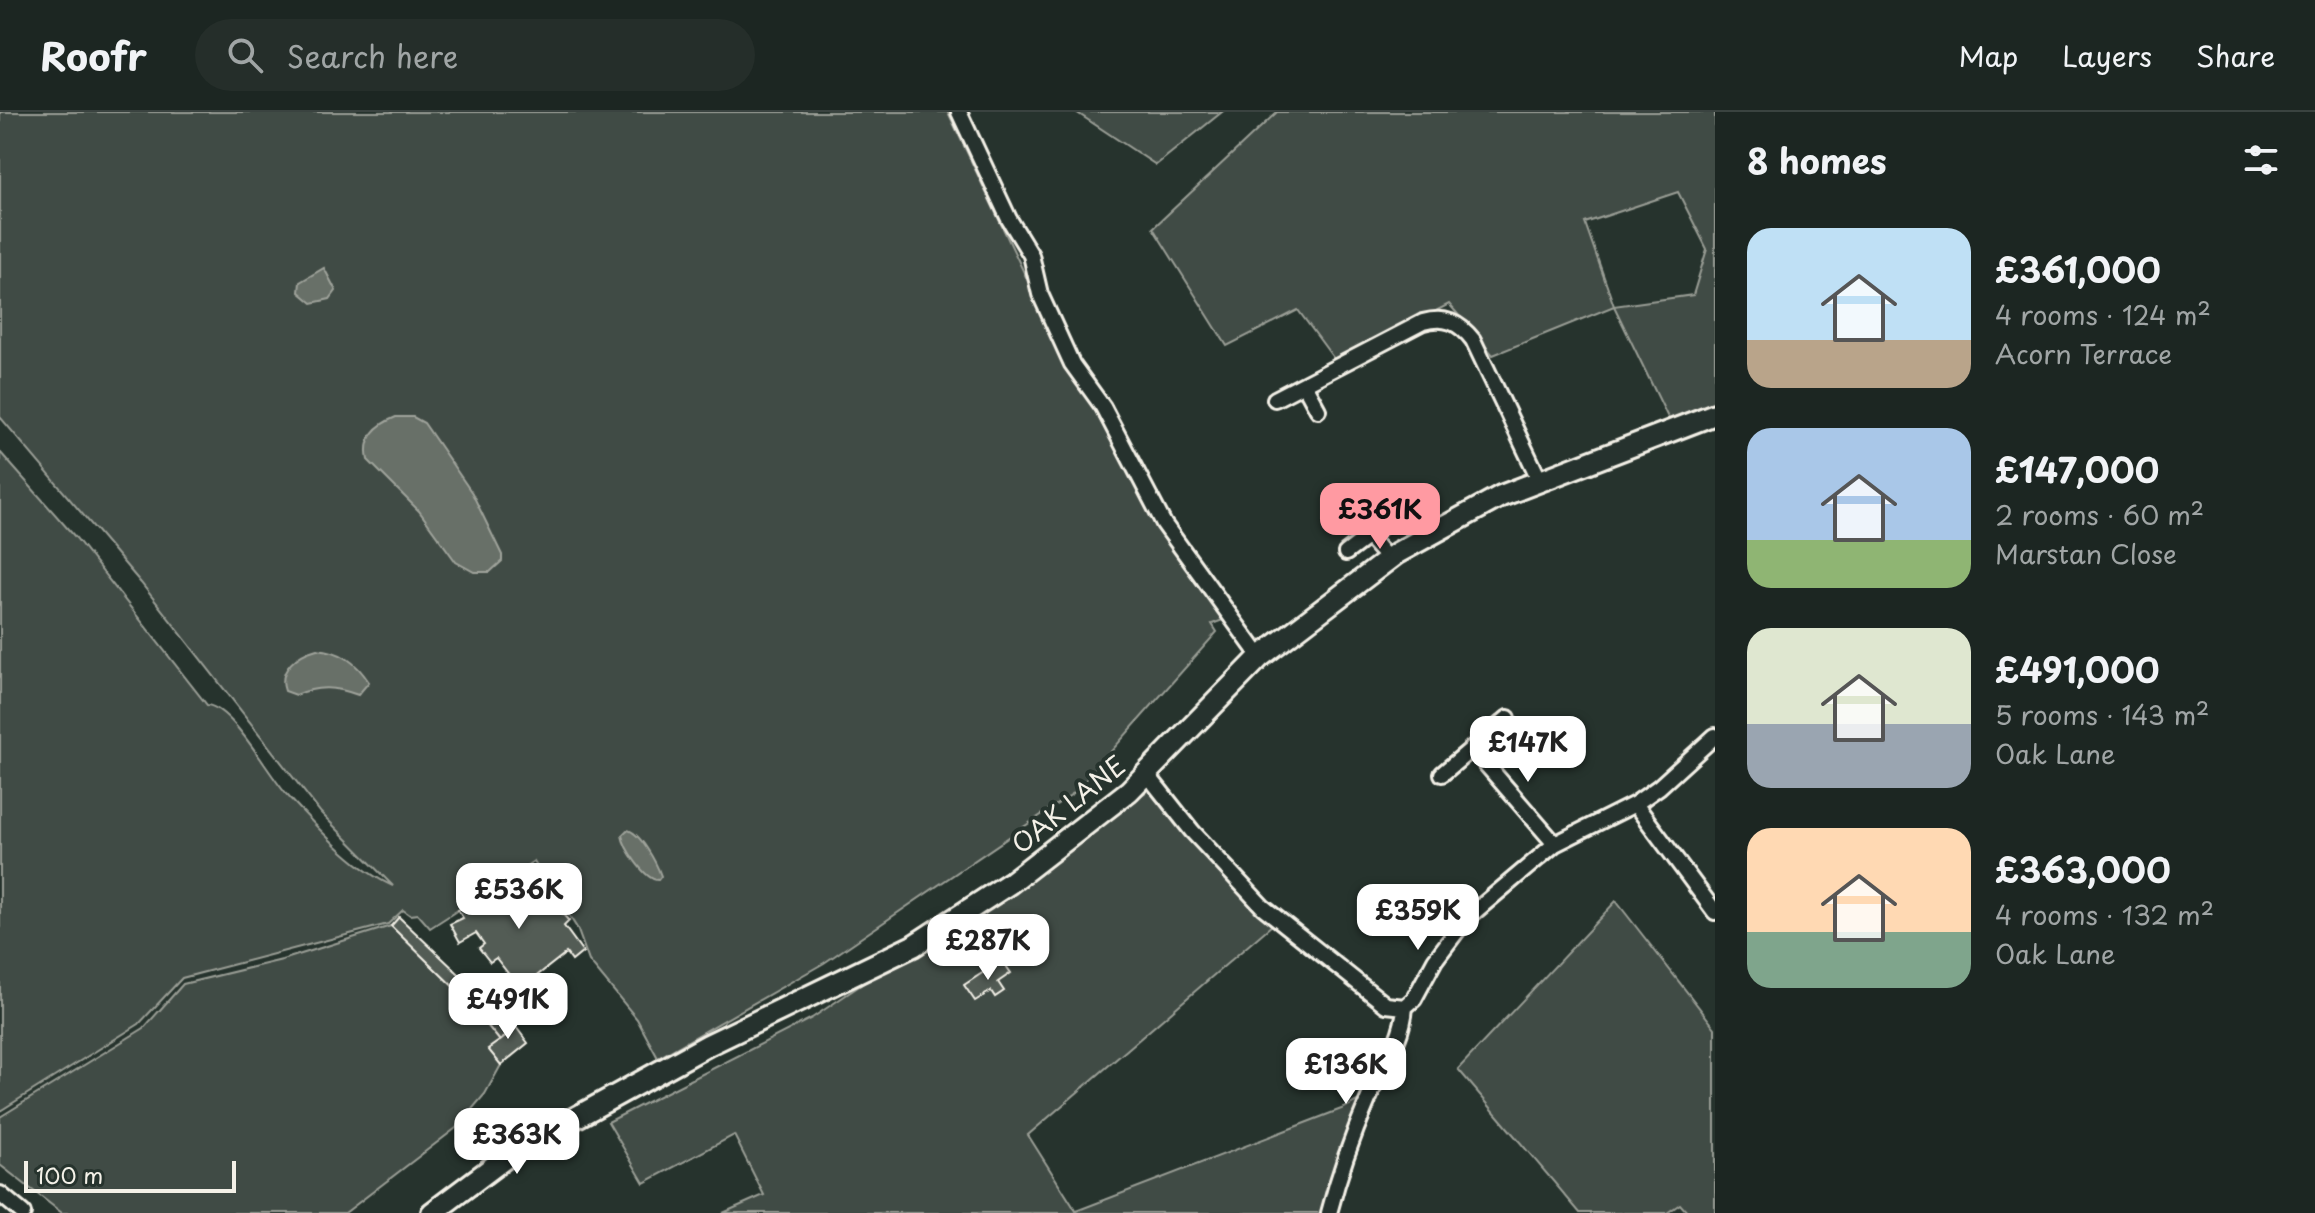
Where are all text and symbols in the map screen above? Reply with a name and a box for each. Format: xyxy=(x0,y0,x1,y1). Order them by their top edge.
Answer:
search box xyxy=(195,19,755,91)
text: Roofr xyxy=(40,27,147,84)
icon: search xyxy=(223,33,267,77)
text: Search here xyxy=(287,33,458,78)
text: Map xyxy=(1958,34,2018,77)
text: Layers xyxy=(2062,34,2152,77)
text: Share xyxy=(2196,34,2275,77)
text: 8 homes xyxy=(1747,134,1887,186)
icon: filters xyxy=(2239,138,2283,182)
text: £361,000 xyxy=(1995,243,2161,295)
icon: home xyxy=(1811,260,1907,356)
text: 4 rooms · 124 m² xyxy=(1995,295,2211,334)
text: Acorn Terrace xyxy=(1995,334,2172,373)
text: £147,000 xyxy=(1995,443,2159,495)
icon: home xyxy=(1811,460,1907,556)
pin: £361K xyxy=(1324,483,1436,551)
text: £361K xyxy=(1338,489,1422,528)
text: 2 rooms · 60 m² xyxy=(1995,495,2204,534)
text: Marstan Close xyxy=(1995,534,2177,573)
text: £491,000 xyxy=(1995,643,2160,695)
icon: home xyxy=(1811,660,1907,756)
text: 5 rooms · 143 m² xyxy=(1995,695,2210,734)
pin: £147K xyxy=(1472,716,1584,784)
text: £147K xyxy=(1488,722,1568,761)
text: Oak Lane xyxy=(1995,734,2116,773)
street label: OAK LANE xyxy=(1002,746,1134,862)
text: £363,000 xyxy=(1995,843,2171,895)
icon: home xyxy=(1811,860,1907,956)
pin: £536K xyxy=(463,863,575,931)
text: £536K xyxy=(474,869,564,908)
pin: £359K xyxy=(1362,884,1474,952)
text: £359K xyxy=(1375,890,1461,929)
text: 4 rooms · 132 m² xyxy=(1995,895,2214,934)
pin: £287K xyxy=(932,914,1044,982)
text: £287K xyxy=(945,920,1031,959)
text: Oak Lane xyxy=(1995,934,2116,973)
pin: £491K xyxy=(452,973,564,1041)
text: £491K xyxy=(467,979,549,1018)
pin: £136K xyxy=(1290,1038,1402,1106)
text: £136K xyxy=(1304,1044,1388,1083)
pin: £363K xyxy=(461,1108,573,1176)
text: £363K xyxy=(472,1114,562,1153)
scale bar xyxy=(24,1157,236,1193)
text: 100 m xyxy=(36,1158,103,1191)

